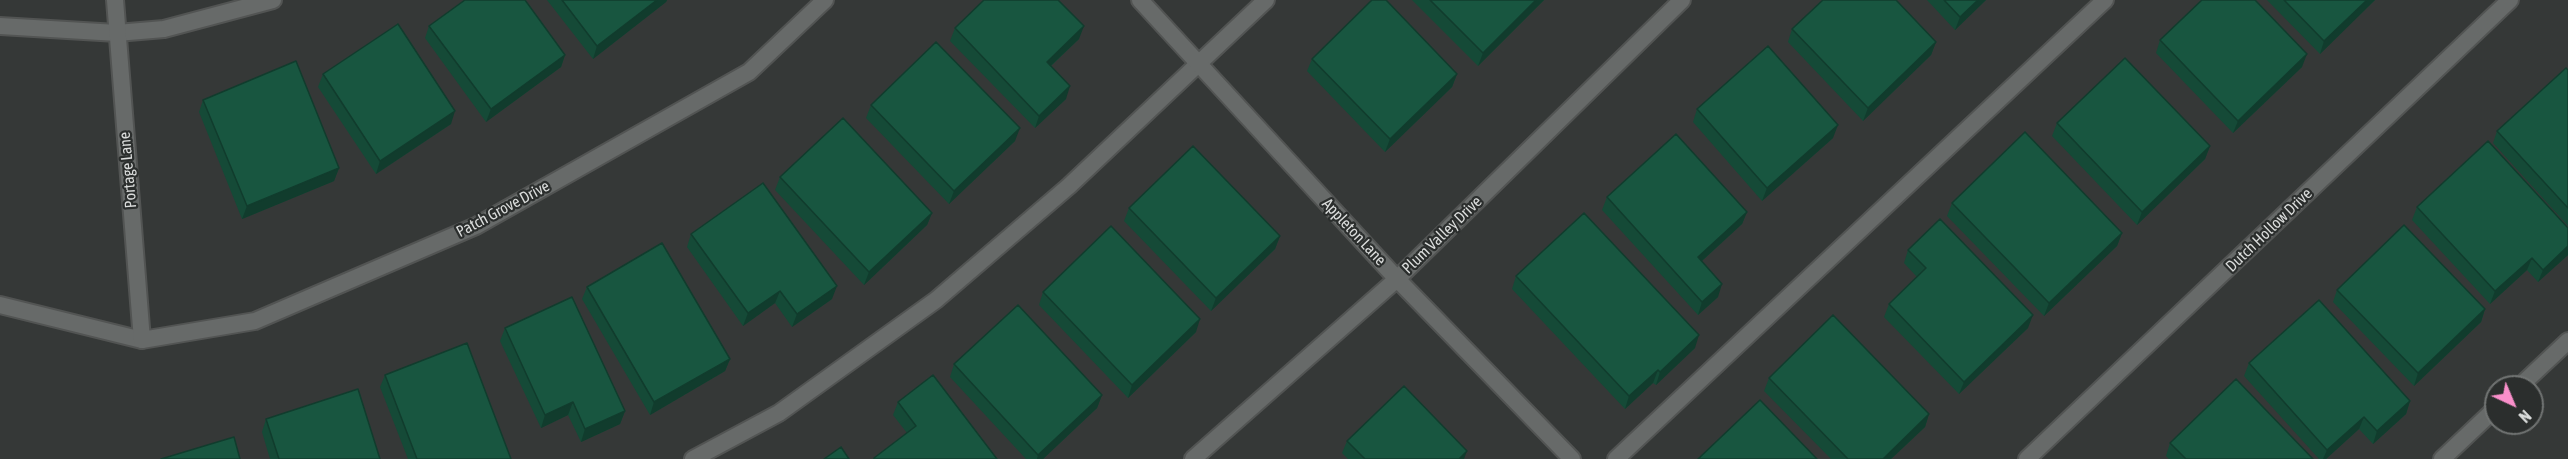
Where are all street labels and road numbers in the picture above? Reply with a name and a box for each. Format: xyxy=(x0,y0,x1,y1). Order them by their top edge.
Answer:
street label: Portage Lane xyxy=(115,131,141,209)
street label: Patch Grove Drive xyxy=(453,176,553,242)
street label: Dutch Hollow Drive xyxy=(2222,184,2316,276)
street label: Plum Valley Drive xyxy=(1398,192,1486,278)
street label: Appleton Lane xyxy=(1318,194,1390,270)

